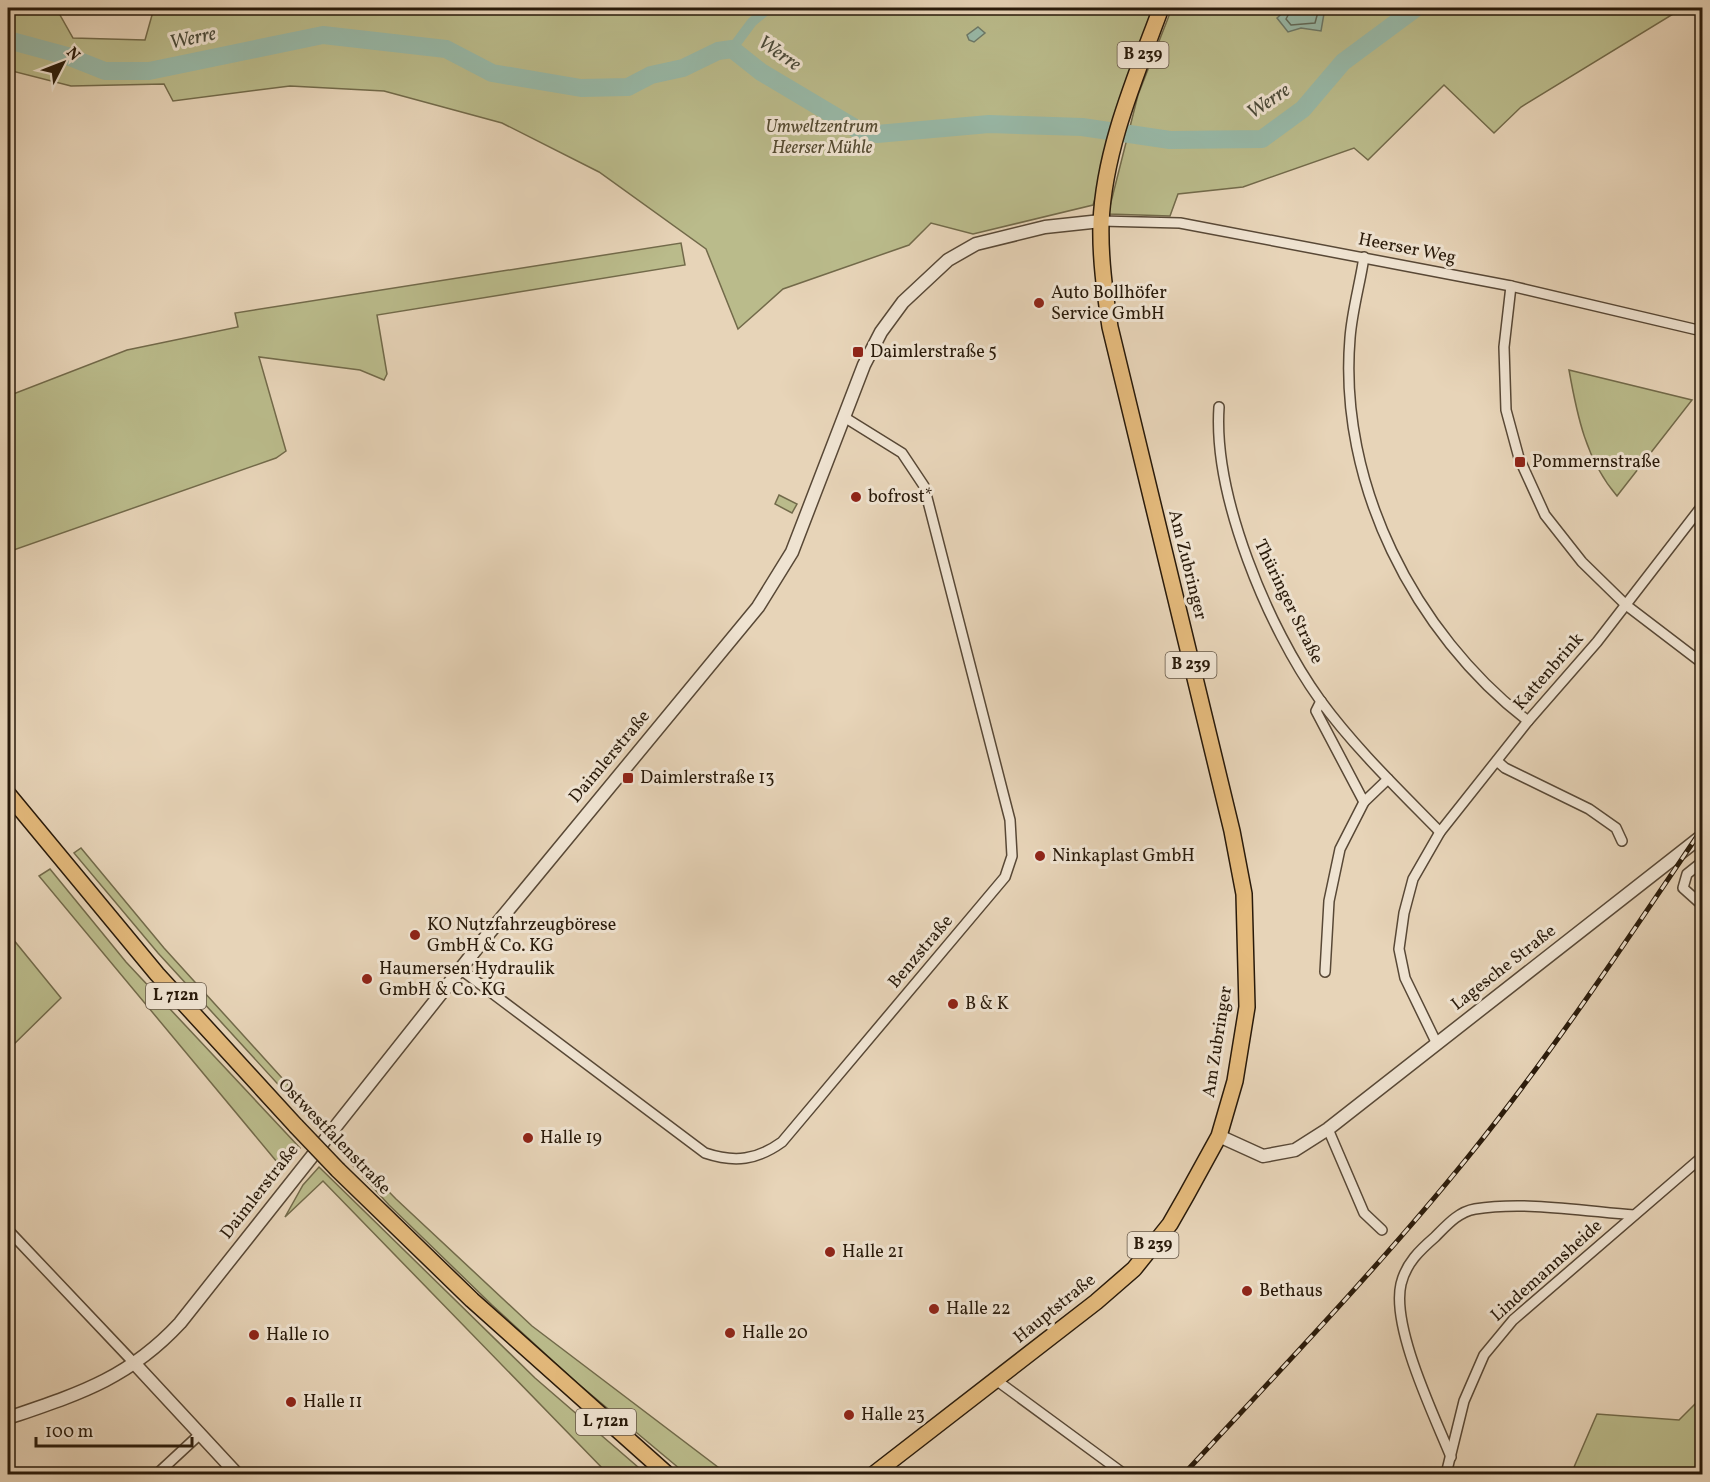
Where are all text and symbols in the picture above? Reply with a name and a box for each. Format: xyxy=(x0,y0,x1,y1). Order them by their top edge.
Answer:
water label: Werre xyxy=(167,20,220,58)
water label: Werre xyxy=(752,29,807,79)
north arrow xyxy=(33,33,93,93)
road number: B 239 xyxy=(1118,42,1168,68)
text: N xyxy=(61,43,85,66)
water label: Werre xyxy=(1242,77,1297,127)
park label: Umweltzentrum Heerser Mühle xyxy=(766,115,879,161)
street label: Heerser Weg xyxy=(1356,227,1458,271)
place label: Auto Bollhöfer Service GmbH xyxy=(1051,281,1167,327)
marker: Auto Bollhöfer Service GmbH xyxy=(1032,296,1046,310)
place label: Daimlerstraße 5 xyxy=(870,340,997,365)
marker: Daimlerstraße 5 xyxy=(851,345,865,359)
place label: Pommernstraße xyxy=(1532,450,1660,475)
marker: Pommernstraße xyxy=(1513,455,1527,469)
place label: bofrost* xyxy=(868,485,933,510)
marker: bofrost* xyxy=(849,490,863,504)
street label: Am Zubringer xyxy=(1161,507,1213,623)
street label: Thüringer Straße xyxy=(1247,536,1329,668)
street label: Kattenbrink xyxy=(1508,628,1590,716)
road number: B 239 xyxy=(1166,652,1216,678)
street label: Daimlerstraße xyxy=(564,705,656,809)
place label: Daimlerstraße 13 xyxy=(640,766,775,791)
marker: Daimlerstraße 13 xyxy=(621,771,635,785)
place label: Ninkaplast GmbH xyxy=(1052,844,1195,869)
marker: Ninkaplast GmbH xyxy=(1033,849,1047,863)
street label: Benzstraße xyxy=(883,910,959,994)
place label: KO Nutzfahrzeugbörese GmbH & Co. KG xyxy=(427,913,616,959)
street label: Lagesche Straße xyxy=(1446,919,1562,1017)
marker: KO Nutzfahrzeugbörese GmbH & Co. KG xyxy=(408,928,422,942)
place label: Haumersen Hydraulik GmbH & Co. KG xyxy=(379,957,555,1003)
marker: Haumersen Hydraulik GmbH & Co. KG xyxy=(360,972,374,986)
road number: L 712n xyxy=(146,983,206,1009)
street label: Am Zubringer xyxy=(1197,984,1239,1100)
place label: B & K xyxy=(965,992,1009,1017)
marker: B & K xyxy=(946,997,960,1011)
street label: Ostwestfalenstraße xyxy=(272,1073,396,1201)
place label: Halle 19 xyxy=(540,1126,602,1151)
marker: Halle 19 xyxy=(521,1131,535,1145)
street label: Daimlerstraße xyxy=(215,1139,305,1245)
street label: Lindemannsheide xyxy=(1486,1214,1608,1328)
road number: B 239 xyxy=(1128,1232,1178,1258)
place label: Halle 21 xyxy=(842,1240,904,1265)
marker: Halle 21 xyxy=(823,1245,837,1259)
street label: Hauptstraße xyxy=(1009,1268,1101,1350)
place label: Bethaus xyxy=(1259,1279,1323,1304)
marker: Bethaus xyxy=(1240,1284,1254,1298)
place label: Halle 22 xyxy=(946,1297,1011,1322)
marker: Halle 22 xyxy=(927,1302,941,1316)
place label: Halle 20 xyxy=(742,1321,808,1346)
place label: Halle 10 xyxy=(266,1323,329,1348)
marker: Halle 20 xyxy=(723,1326,737,1340)
marker: Halle 10 xyxy=(247,1328,261,1342)
place label: Halle 11 xyxy=(303,1390,362,1415)
marker: Halle 11 xyxy=(284,1395,298,1409)
place label: Halle 23 xyxy=(861,1403,925,1428)
marker: Halle 23 xyxy=(842,1408,856,1422)
road number: L 712n xyxy=(576,1409,636,1435)
scale bar xyxy=(36,1410,192,1448)
text: 100 m xyxy=(45,1420,94,1445)

